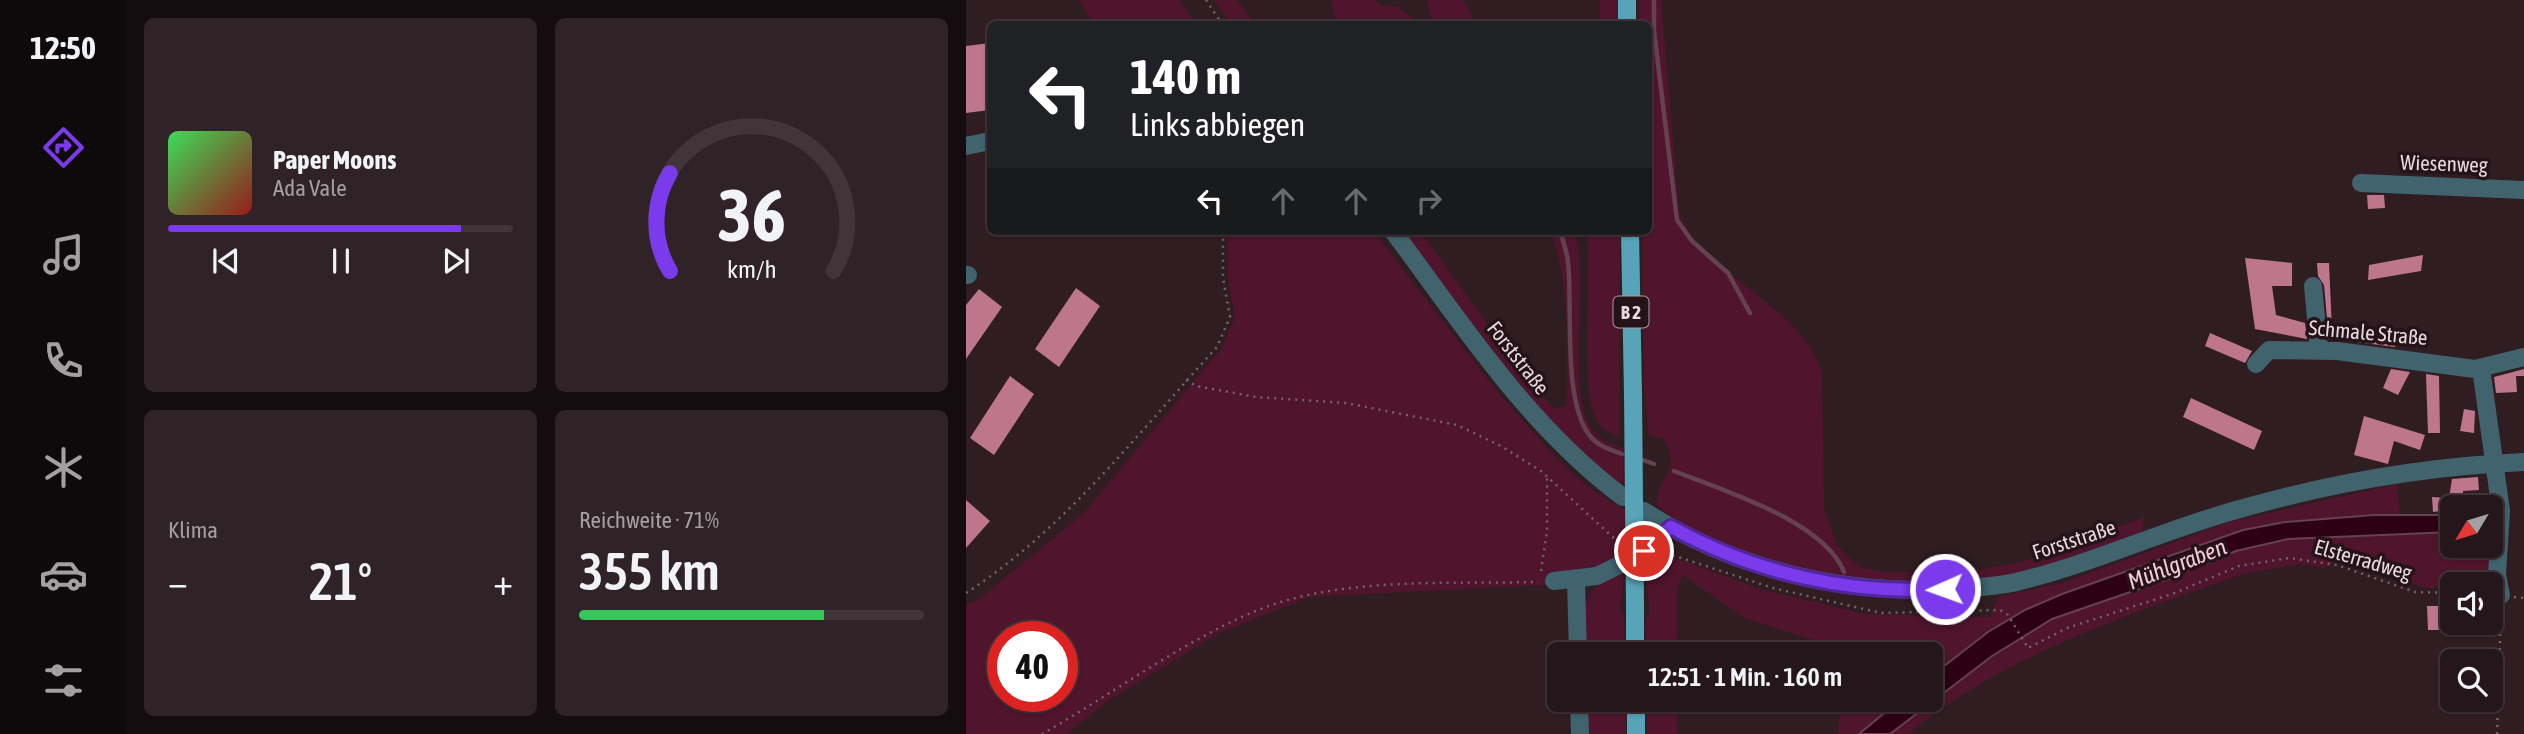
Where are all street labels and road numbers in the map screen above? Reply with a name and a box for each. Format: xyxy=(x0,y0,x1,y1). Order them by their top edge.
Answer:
street label: Wiesenweg xyxy=(2400,149,2488,177)
road number: B 2 xyxy=(1614,296,1648,328)
street label: Schmale Straße xyxy=(2308,315,2429,349)
street label: Forststraße xyxy=(1483,316,1555,399)
street label: Forststraße xyxy=(2029,514,2118,564)
street label: Elsterradweg xyxy=(2312,534,2415,584)

